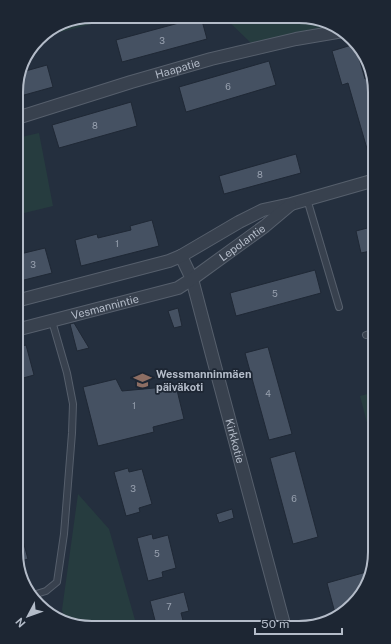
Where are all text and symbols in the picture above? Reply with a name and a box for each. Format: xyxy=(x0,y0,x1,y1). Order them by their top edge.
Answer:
house number: 3 xyxy=(159,35,165,46)
street label: Haapatie xyxy=(154,56,201,81)
house number: 6 xyxy=(225,81,231,92)
house number: 8 xyxy=(92,120,98,131)
house number: 8 xyxy=(257,169,263,180)
street label: Lepolantie xyxy=(217,222,268,263)
house number: 1 xyxy=(115,238,119,249)
house number: 3 xyxy=(30,259,36,270)
house number: 5 xyxy=(272,288,278,299)
street label: Vesmannintie xyxy=(70,292,140,321)
place label: Wessmanninmäen päiväkoti xyxy=(156,368,251,393)
school or university icon: Wessmanninmäen päiväkoti xyxy=(133,370,153,390)
house number: 4 xyxy=(265,388,271,399)
house number: 1 xyxy=(132,400,136,411)
street label: Kirkkotie xyxy=(223,417,247,465)
house number: 3 xyxy=(130,483,136,494)
house number: 6 xyxy=(291,493,297,504)
house number: 5 xyxy=(154,548,160,559)
north arrow xyxy=(8,596,48,636)
house number: 7 xyxy=(166,601,172,612)
scale bar xyxy=(255,610,342,636)
text: N xyxy=(13,615,28,630)
text: 50 m xyxy=(261,617,289,631)

